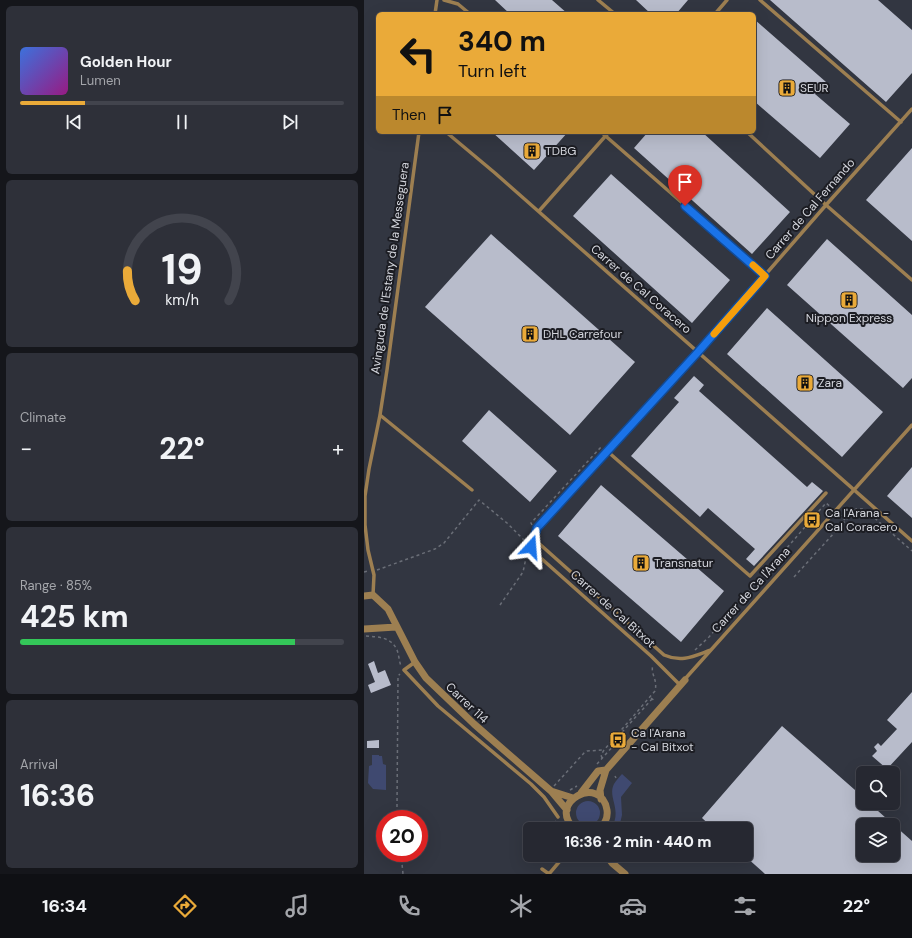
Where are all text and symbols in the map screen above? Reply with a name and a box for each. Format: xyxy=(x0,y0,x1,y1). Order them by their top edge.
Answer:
text: 340 m xyxy=(458,23,546,60)
icon: left xyxy=(392,28,444,80)
text: Golden Hour xyxy=(80,52,172,72)
text: Turn left xyxy=(458,59,527,83)
text: Lumen xyxy=(80,72,121,89)
building icon: SEUR xyxy=(777,78,797,98)
place label: SEUR xyxy=(800,80,829,96)
icon: arrive xyxy=(434,104,456,126)
text: Then xyxy=(392,105,426,125)
icon: previous xyxy=(63,111,85,133)
icon: pause xyxy=(171,111,193,133)
icon: next xyxy=(279,111,301,133)
building icon: TDBG xyxy=(522,141,542,161)
place label: TDBG xyxy=(545,143,576,159)
street label: Carrer de Cal Fernando xyxy=(762,155,858,263)
street label: Avinguda de l'Estany de la Messeguera xyxy=(367,161,413,375)
pin xyxy=(668,165,702,206)
icon: arrive xyxy=(674,171,696,193)
street label: Carrer de Cal Coracero xyxy=(587,241,695,337)
text: 19 xyxy=(161,243,203,297)
building icon: Nippon Express xyxy=(839,290,859,310)
text: km/h xyxy=(165,291,199,309)
place label: Nippon Express xyxy=(806,310,892,326)
building icon: DHL Carrefour xyxy=(520,324,540,344)
place label: DHL Carrefour xyxy=(543,326,622,342)
building icon: Zara xyxy=(795,373,815,393)
place label: Zara xyxy=(818,375,842,391)
text: Climate xyxy=(20,409,66,426)
text: 22° xyxy=(159,429,205,468)
text: − xyxy=(20,434,32,463)
text: + xyxy=(332,434,344,463)
place label: Ca l'Arana - Cal Coracero xyxy=(825,505,898,535)
bus stop icon: Ca l'Arana - Cal Coracero xyxy=(802,510,822,530)
position arrow xyxy=(510,526,552,568)
street label: Carrer de Ca l'Arana xyxy=(708,544,794,636)
building icon: Transnatur xyxy=(631,553,651,573)
place label: Transnatur xyxy=(654,555,714,571)
street label: Carrer de Cal Bitxot xyxy=(567,567,659,652)
text: Range · 85% xyxy=(20,577,92,594)
text: 425 km xyxy=(20,597,129,636)
street label: Carrer 114 xyxy=(442,679,492,727)
place label: Ca l'Arana - Cal Bitxot xyxy=(631,725,694,755)
bus stop icon: Ca l'Arana - Cal Bitxot xyxy=(608,730,628,750)
text: Arrival xyxy=(20,756,58,773)
map controls xyxy=(856,766,900,862)
button: search xyxy=(856,766,900,810)
text: 16:36 xyxy=(20,776,95,815)
speed limit sign: 20 xyxy=(376,810,428,862)
button: layers xyxy=(856,818,900,862)
text: 16:36 · 2 min · 440 m xyxy=(565,832,711,852)
icon: directions xyxy=(171,892,199,920)
icon: music xyxy=(283,892,311,920)
icon: phone xyxy=(395,892,423,920)
icon: climate xyxy=(507,892,535,920)
icon: car xyxy=(619,892,647,920)
icon: filters xyxy=(731,892,759,920)
text: 16:34 xyxy=(42,894,87,918)
text: 22° xyxy=(843,894,870,918)

